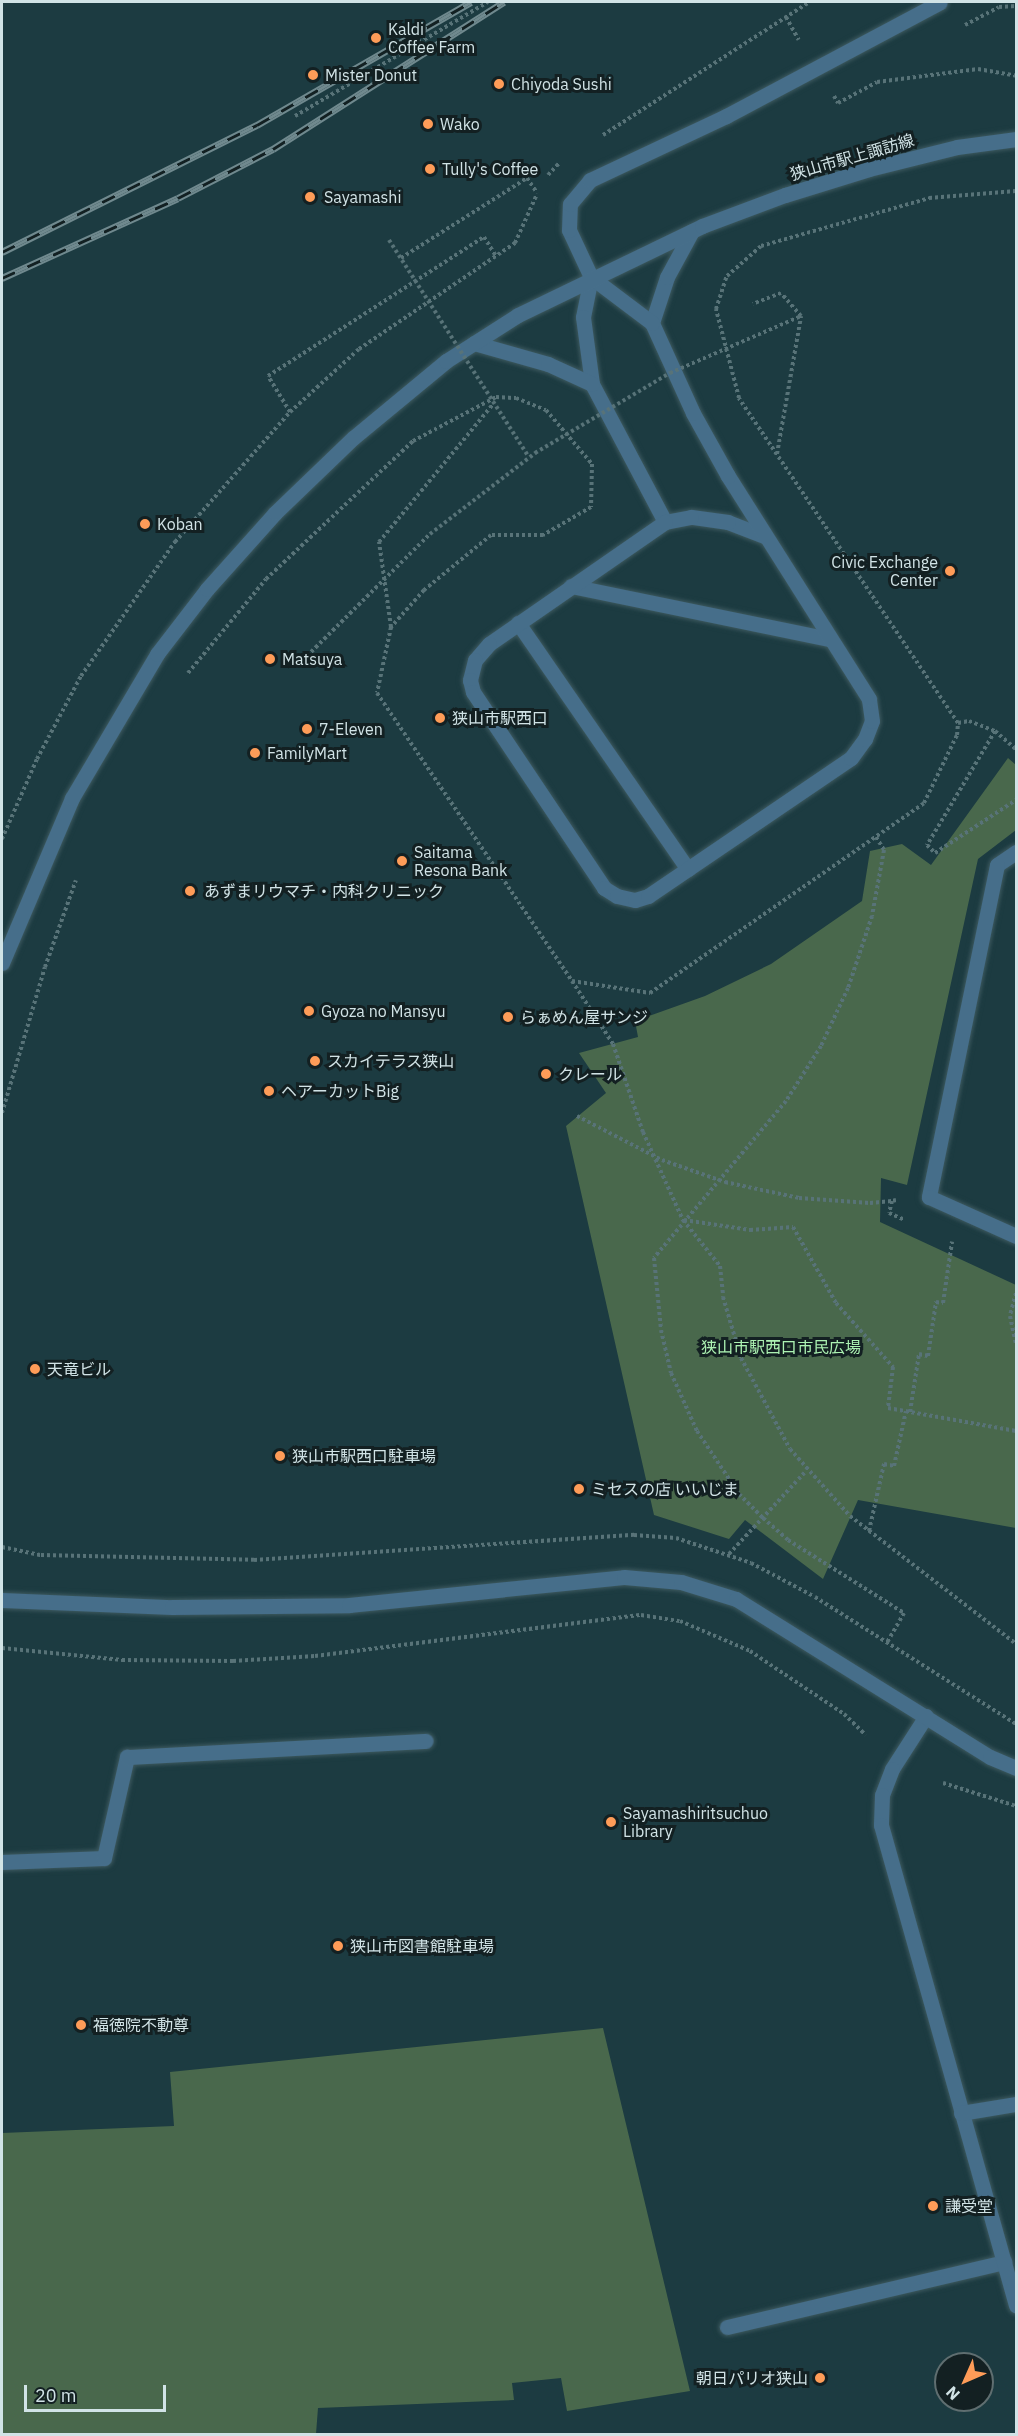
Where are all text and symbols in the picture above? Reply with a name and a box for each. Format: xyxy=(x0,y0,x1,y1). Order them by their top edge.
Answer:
place label: Kaldi Coffee Farm xyxy=(388,19,475,57)
marker: Kaldi Coffee Farm xyxy=(369,31,383,45)
place label: Mister Donut xyxy=(325,65,417,85)
marker: Mister Donut xyxy=(306,68,320,82)
place label: Chiyoda Sushi xyxy=(511,74,612,94)
marker: Chiyoda Sushi xyxy=(492,77,506,91)
place label: Wako xyxy=(440,114,480,134)
marker: Wako xyxy=(421,117,435,131)
street label: 狭山市駅上諏訪線 xyxy=(788,130,916,184)
place label: Tully's Coffee xyxy=(442,159,538,179)
marker: Tully's Coffee xyxy=(423,162,437,176)
place label: Sayamashi xyxy=(324,187,401,207)
marker: Sayamashi xyxy=(301,188,319,206)
place label: Koban xyxy=(157,514,203,534)
marker: Koban xyxy=(138,517,152,531)
place label: Civic Exchange Center xyxy=(831,552,938,590)
marker: Civic Exchange Center xyxy=(943,564,957,578)
place label: Matsuya xyxy=(282,649,342,669)
marker: Matsuya xyxy=(263,652,277,666)
place label: 狭山市駅西口 xyxy=(452,708,548,728)
marker: 狭山市駅西口 xyxy=(433,711,447,725)
place label: 7-Eleven xyxy=(319,719,383,739)
marker: 7-Eleven xyxy=(300,722,314,736)
place label: FamilyMart xyxy=(267,743,347,763)
marker: FamilyMart xyxy=(248,746,262,760)
place label: Saitama Resona Bank xyxy=(414,842,507,880)
marker: Saitama Resona Bank xyxy=(395,854,409,868)
place label: あずまリウマチ・内科クリニック xyxy=(204,881,444,901)
marker: あずまリウマチ・内科クリニック xyxy=(181,882,199,900)
place label: Gyoza no Mansyu xyxy=(321,1001,446,1021)
marker: Gyoza no Mansyu xyxy=(302,1004,316,1018)
place label: らぁめん屋サンジ xyxy=(520,1007,648,1027)
marker: らぁめん屋サンジ xyxy=(501,1010,515,1024)
place label: スカイテラス狭山 xyxy=(327,1051,455,1071)
marker: スカイテラス狭山 xyxy=(308,1054,322,1068)
place label: クレール xyxy=(558,1064,622,1084)
marker: クレール xyxy=(539,1067,553,1081)
place label: ヘアーカットBig xyxy=(281,1081,399,1101)
marker: ヘアーカットBig xyxy=(262,1084,276,1098)
park label: 狭山市駅西口市民広場 xyxy=(701,1337,861,1357)
place label: 天竜ビル xyxy=(47,1359,111,1379)
marker: 天竜ビル xyxy=(28,1362,42,1376)
place label: 狭山市駅西口駐車場 xyxy=(292,1446,436,1466)
marker: 狭山市駅西口駐車場 xyxy=(273,1449,287,1463)
place label: ミセスの店 いいじま xyxy=(591,1479,739,1499)
marker: ミセスの店 いいじま xyxy=(572,1482,586,1496)
place label: Sayamashiritsuchuo Library xyxy=(623,1803,768,1841)
marker: Sayamashiritsuchuo Library xyxy=(604,1815,618,1829)
place label: 狭山市図書館駐車場 xyxy=(350,1936,494,1956)
marker: 狭山市図書館駐車場 xyxy=(331,1939,345,1953)
place label: 福徳院不動尊 xyxy=(93,2015,189,2035)
marker: 福徳院不動尊 xyxy=(74,2018,88,2032)
place label: 謙受堂 xyxy=(945,2196,993,2216)
marker: 謙受堂 xyxy=(926,2199,940,2213)
north arrow xyxy=(934,2352,994,2412)
place label: 朝日パリオ狭山 xyxy=(696,2368,808,2388)
marker: 朝日パリオ狭山 xyxy=(813,2371,827,2385)
scale bar xyxy=(27,2373,170,2411)
text: N xyxy=(942,2382,964,2404)
text: 20 m xyxy=(35,2384,77,2407)

